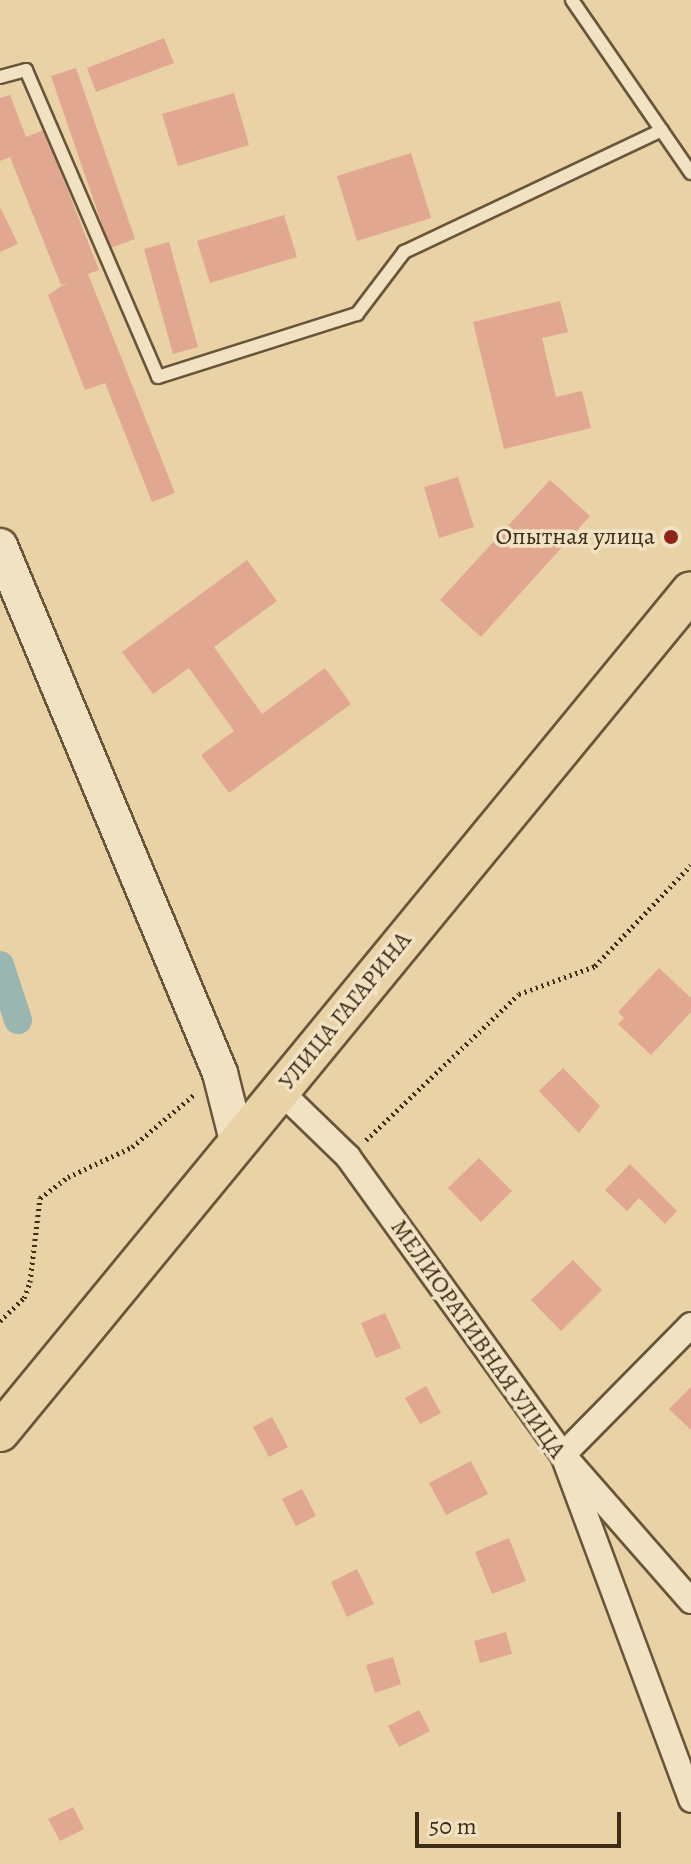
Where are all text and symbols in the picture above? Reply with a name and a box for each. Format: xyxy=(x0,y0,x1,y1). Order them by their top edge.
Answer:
place label: Опытная улица xyxy=(495,523,655,551)
marker: Опытная улица xyxy=(662,528,680,546)
street label: УЛИЦА ГАГАРИНА xyxy=(273,926,417,1096)
street label: МЕЛИОРАТИВНАЯ УЛИЦА xyxy=(384,1214,572,1464)
scale bar xyxy=(419,1796,625,1846)
text: 50 m xyxy=(429,1810,477,1842)

